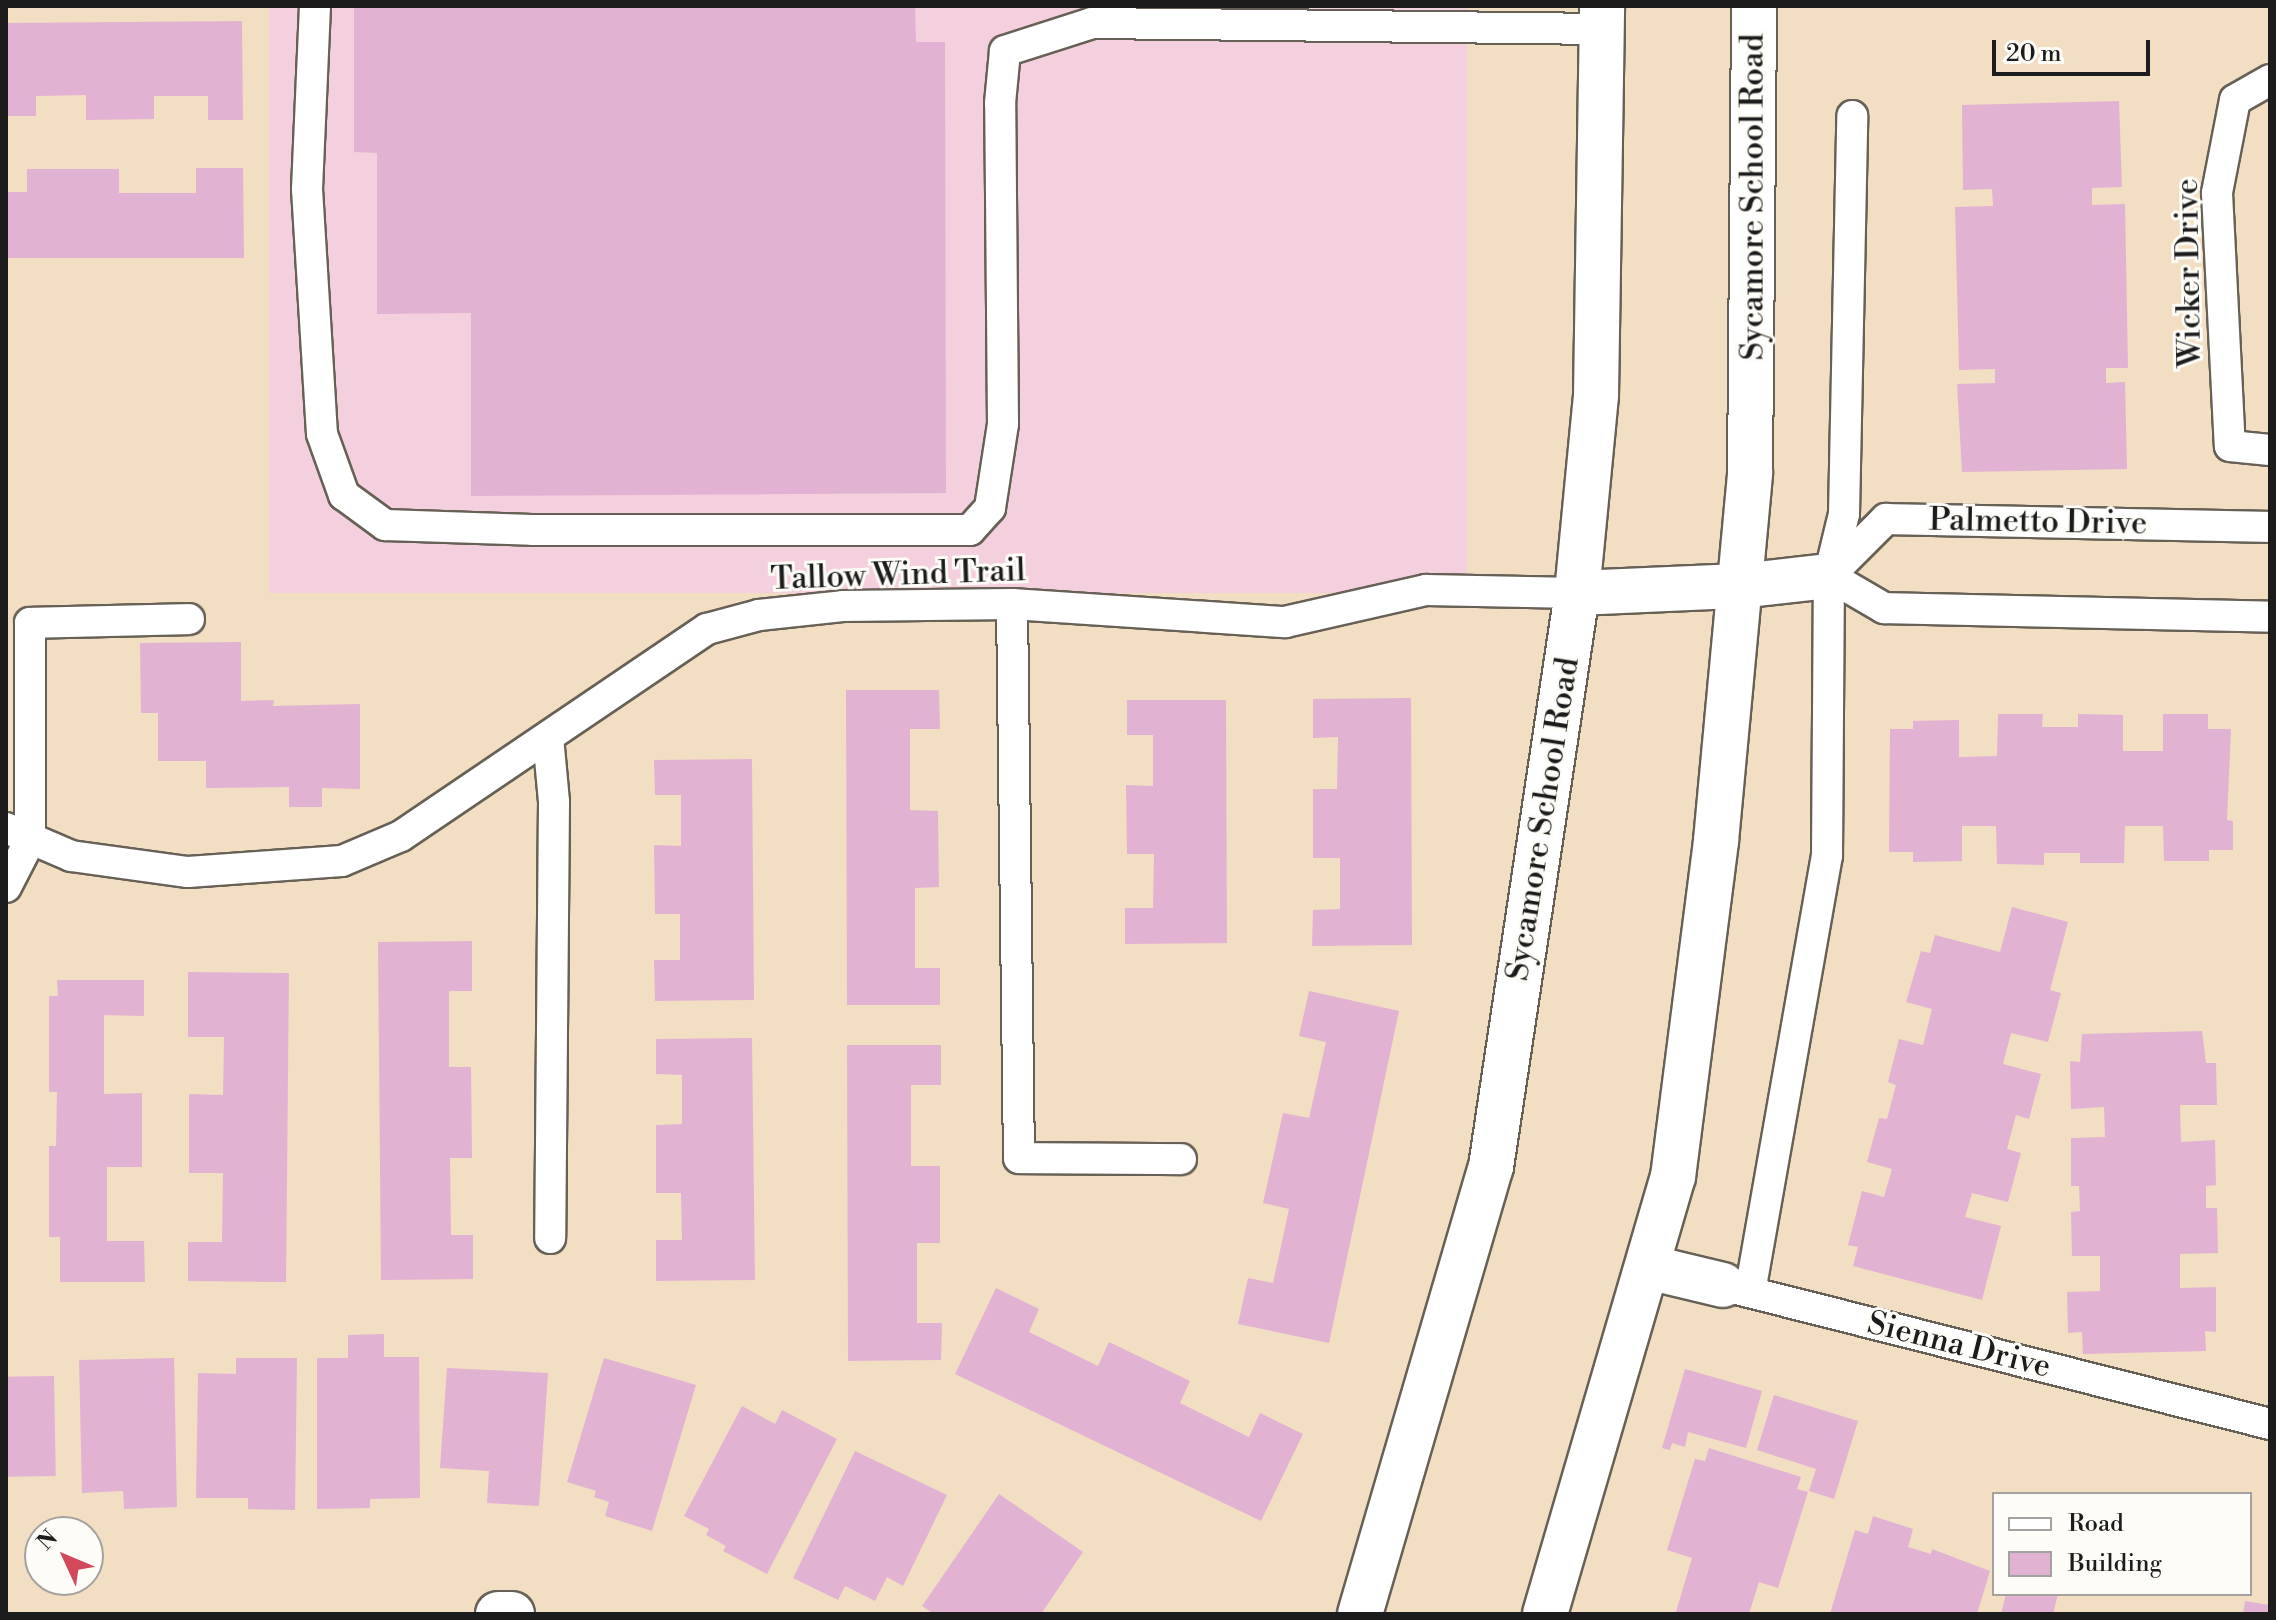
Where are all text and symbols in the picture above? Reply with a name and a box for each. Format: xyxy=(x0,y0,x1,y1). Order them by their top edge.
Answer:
scale bar xyxy=(1996,24,2154,74)
street label: Sycamore School Road xyxy=(1734,34,1772,360)
text: 20 m xyxy=(2006,39,2062,69)
street label: Wicker Drive xyxy=(2168,178,2210,368)
street label: Palmetto Drive xyxy=(1928,501,2148,543)
street label: Tallow Wind Trail xyxy=(770,551,1026,599)
street label: Sycamore School Road xyxy=(1498,655,1588,983)
street label: Sienna Drive xyxy=(1863,1304,2055,1386)
legend xyxy=(1992,1492,2252,1596)
text: Road xyxy=(2068,1509,2124,1539)
north arrow xyxy=(24,1516,104,1596)
text: N xyxy=(32,1525,64,1556)
text: Building xyxy=(2068,1549,2162,1579)

